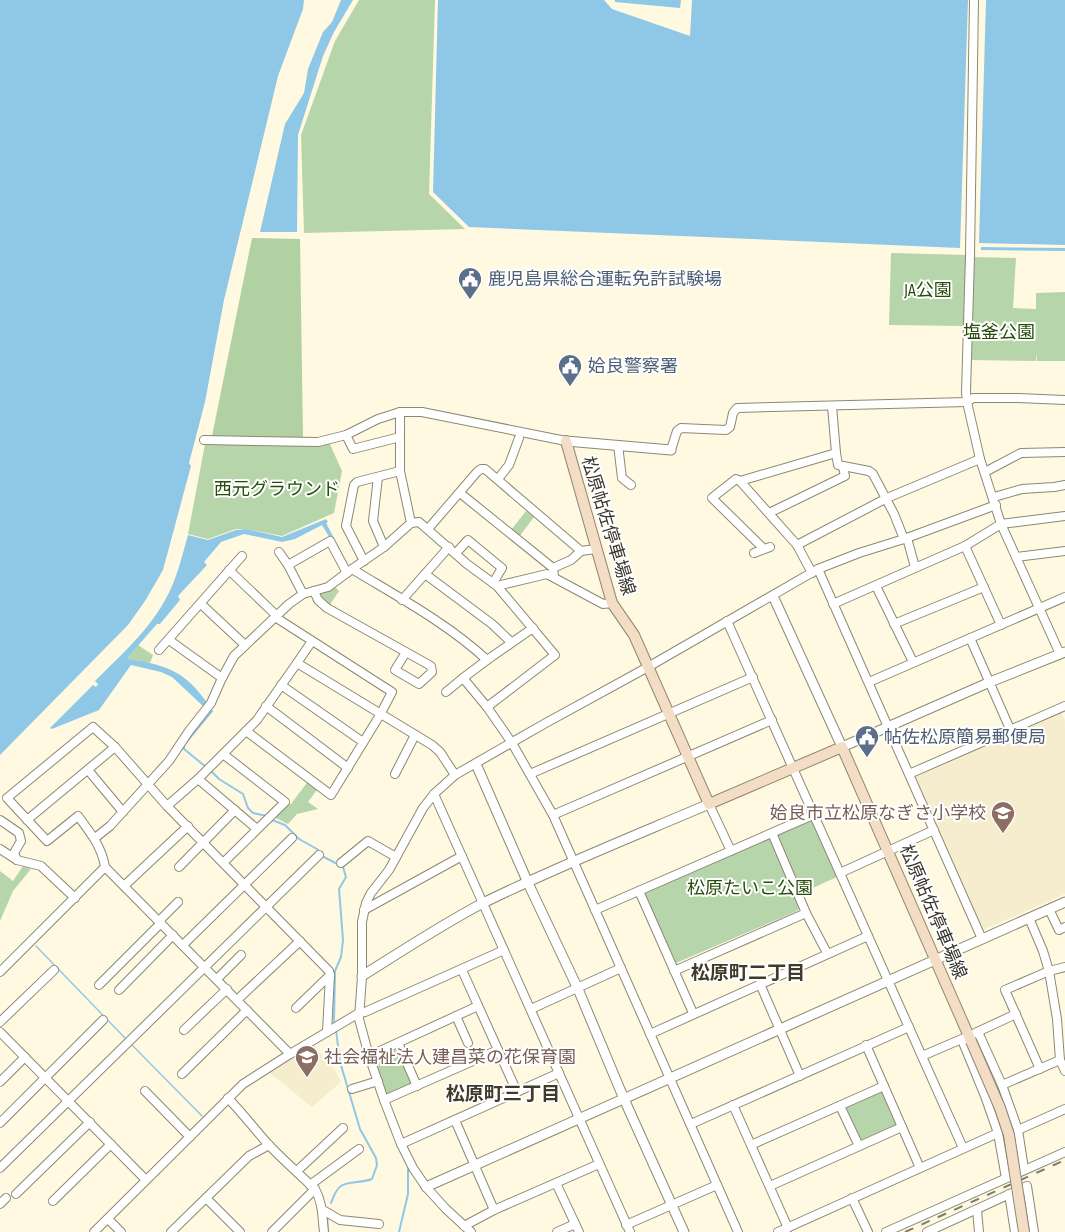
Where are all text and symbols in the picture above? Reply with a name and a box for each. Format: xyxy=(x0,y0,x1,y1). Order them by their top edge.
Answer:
public building icon: 鹿児島県総合運転免許試験場 xyxy=(457,266,483,300)
place label: 鹿児島県総合運転免許試験場 xyxy=(488,269,722,290)
park label: JA公園 xyxy=(903,280,952,301)
park label: 塩釜公園 xyxy=(963,322,1035,343)
public building icon: 姶良警察署 xyxy=(557,353,583,387)
place label: 姶良警察署 xyxy=(588,356,678,377)
street label: 松原帖佐停車場線 xyxy=(577,454,639,598)
park label: 西元グラウンド xyxy=(214,479,340,500)
public building icon: 帖佐松原簡易郵便局 xyxy=(854,724,880,758)
place label: 帖佐松原簡易郵便局 xyxy=(884,727,1046,748)
school or university icon: 姶良市立松原なぎさ小学校 xyxy=(990,800,1016,834)
place label: 姶良市立松原なぎさ小学校 xyxy=(770,803,986,824)
street label: 松原帖佐停車場線 xyxy=(895,842,971,982)
park label: 松原たいこ公園 xyxy=(687,878,813,899)
district label: 松原町二丁目 xyxy=(691,962,805,985)
school or university icon: 社会福祉法人建昌菜の花保育園 xyxy=(294,1044,320,1078)
place label: 社会福祉法人建昌菜の花保育園 xyxy=(324,1047,576,1068)
district label: 松原町三丁目 xyxy=(446,1083,560,1106)

